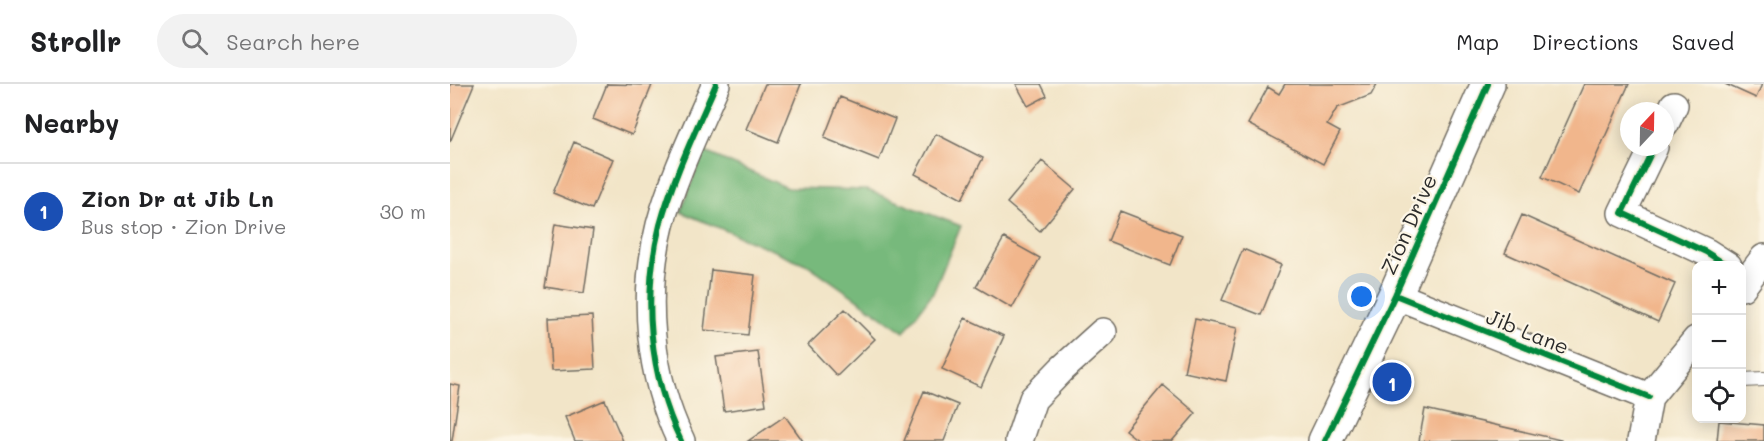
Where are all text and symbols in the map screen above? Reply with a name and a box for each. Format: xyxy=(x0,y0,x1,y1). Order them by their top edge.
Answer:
search box xyxy=(157,14,577,68)
text: Strollr xyxy=(30,23,121,59)
icon: search xyxy=(178,25,211,58)
text: Search here xyxy=(226,27,360,56)
text: Map xyxy=(1456,28,1499,55)
text: Directions xyxy=(1532,28,1639,55)
text: Saved xyxy=(1672,28,1734,55)
north arrow xyxy=(1620,102,1674,156)
text: Nearby xyxy=(24,106,119,140)
street label: Zion Drive xyxy=(1374,170,1442,278)
text: Zion Dr at Jib Ln xyxy=(81,184,274,213)
text: 1 xyxy=(39,198,48,224)
text: 30 m xyxy=(380,198,426,224)
text: Bus stop · Zion Drive xyxy=(81,213,287,239)
map controls xyxy=(1692,261,1746,423)
button: + xyxy=(1692,261,1746,315)
your location xyxy=(1347,282,1376,311)
street label: Jib Lane xyxy=(1483,302,1573,360)
button: − xyxy=(1692,315,1746,369)
pin: 1 xyxy=(1372,360,1412,404)
button: locate xyxy=(1692,369,1746,423)

